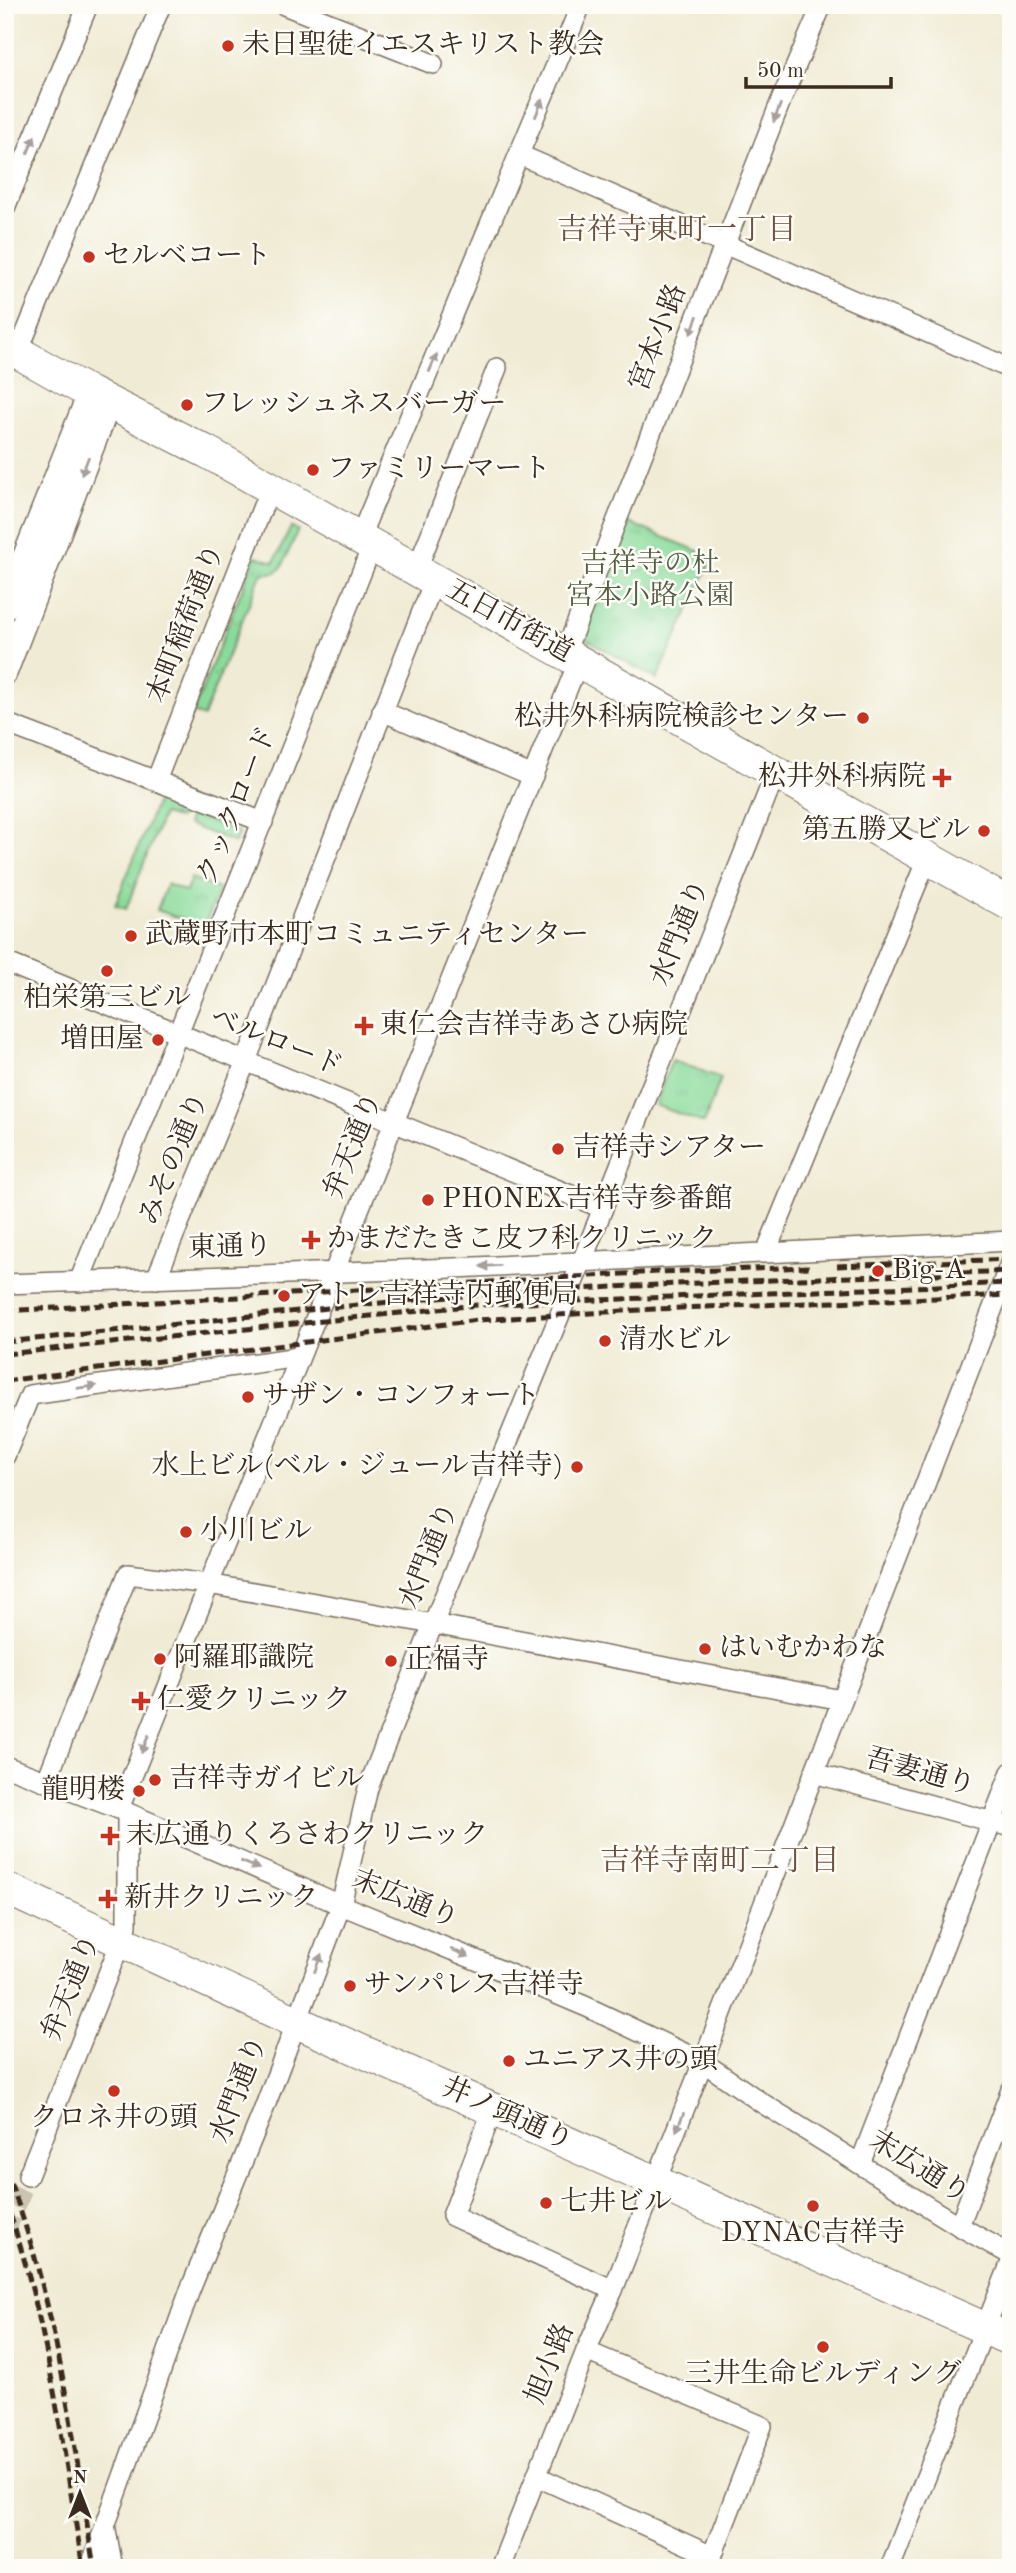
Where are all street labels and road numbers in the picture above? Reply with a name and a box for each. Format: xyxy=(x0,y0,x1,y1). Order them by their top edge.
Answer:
street label: 宮本小路 xyxy=(623,280,692,395)
street label: 本町稲荷通り xyxy=(141,539,230,707)
street label: 五日市街道 xyxy=(441,573,578,668)
street label: クックロード xyxy=(193,722,282,889)
street label: 水門通り xyxy=(644,875,715,990)
street label: ベルロード xyxy=(206,1003,347,1082)
street label: みその通り xyxy=(133,1088,214,1229)
street label: 弁天通り xyxy=(317,1088,388,1203)
street label: 東通り xyxy=(187,1230,272,1263)
street label: 水門通り xyxy=(393,1498,464,1613)
street label: 吾妻通り xyxy=(862,1742,978,1801)
street label: 末広通り xyxy=(348,1863,463,1934)
street label: 弁天通り xyxy=(35,1930,106,2045)
street label: 水門通り xyxy=(204,2032,273,2147)
street label: 井ノ頭通り xyxy=(437,2071,578,2156)
street label: 末広通り xyxy=(864,2124,976,2210)
street label: 旭小路 xyxy=(520,2319,580,2408)

